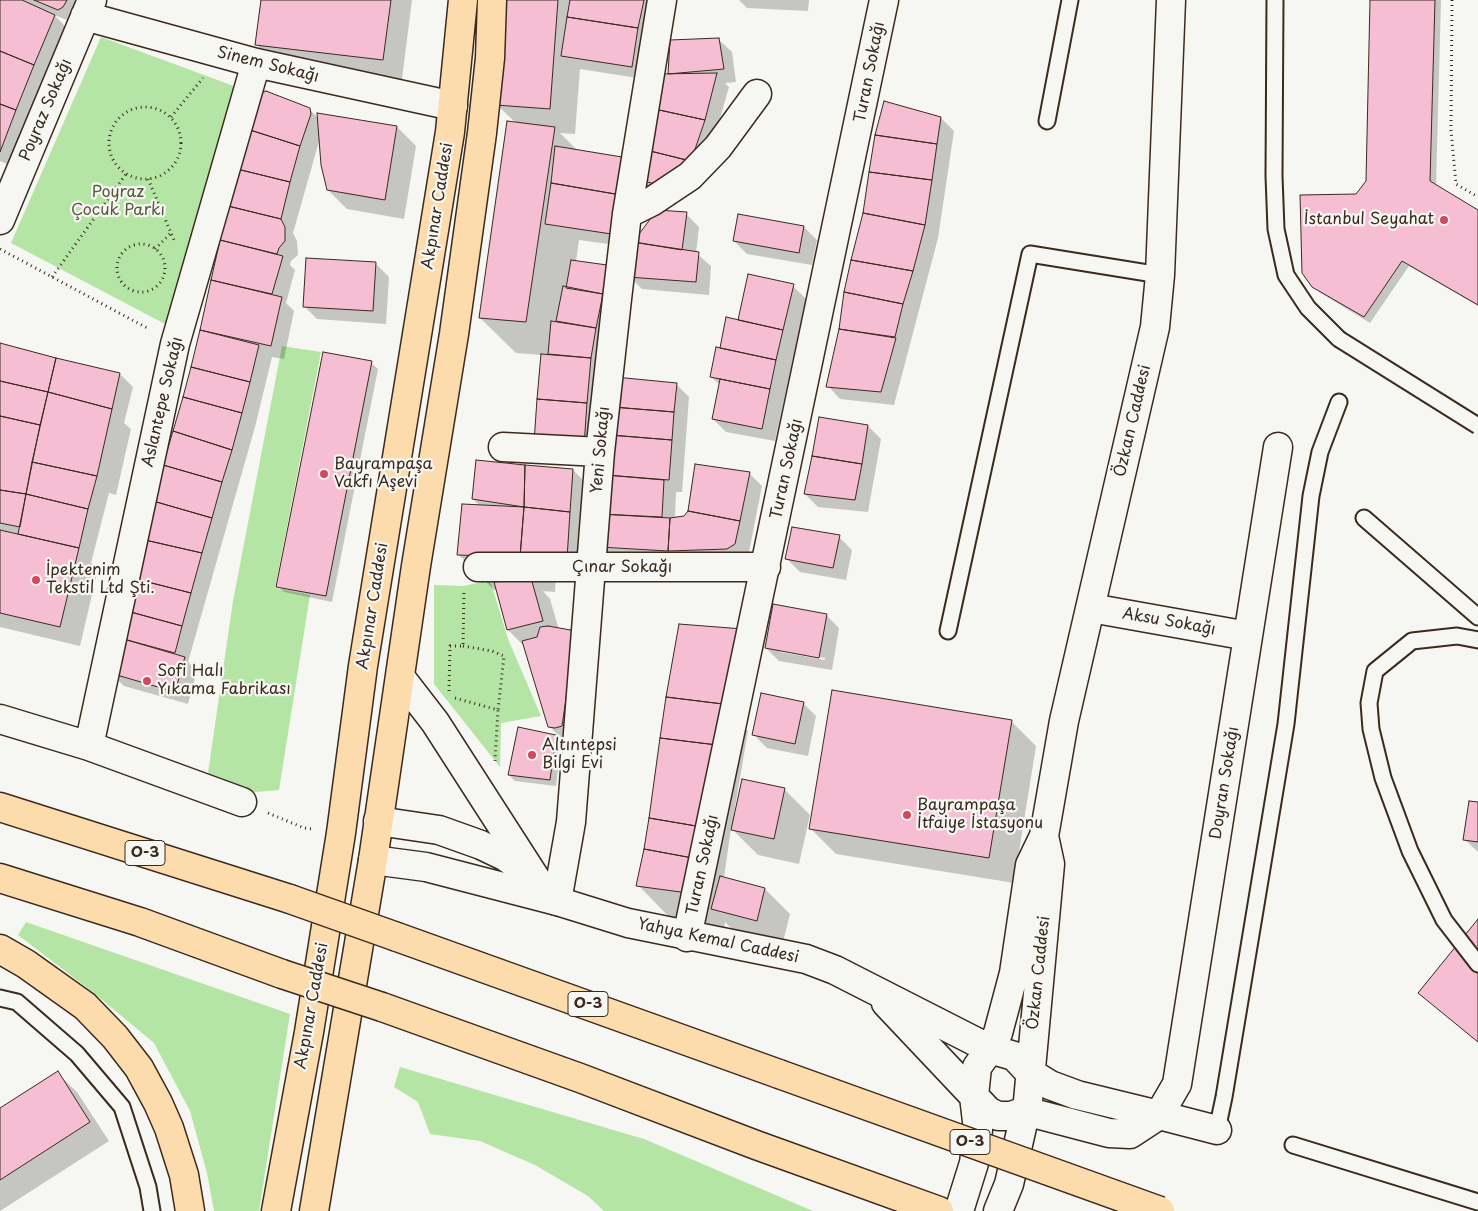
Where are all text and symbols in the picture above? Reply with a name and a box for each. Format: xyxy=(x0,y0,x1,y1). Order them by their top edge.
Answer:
street label: Turan Sokağı xyxy=(851,20,889,124)
street label: Sinem Sokağı xyxy=(215,43,321,87)
street label: Poyraz Sokağı xyxy=(16,56,76,164)
street label: Akpınar Caddesi xyxy=(419,141,457,271)
park label: Poyraz Çocuk Parkı xyxy=(71,183,165,221)
place label: İstanbul Seyahat xyxy=(1304,210,1434,230)
marker: İstanbul Seyahat xyxy=(1438,214,1450,226)
street label: Aslantepe Sokağı xyxy=(139,335,187,469)
street label: Özkan Caddesi xyxy=(1111,363,1155,479)
street label: Yeni Sokağı xyxy=(588,406,614,494)
street label: Turan Sokağı xyxy=(767,417,807,521)
place label: Bayrampaşa Vakfı Aşevi xyxy=(334,455,433,493)
marker: Bayrampaşa Vakfı Aşevi xyxy=(318,468,330,480)
street label: Akpınar Caddesi xyxy=(354,541,392,671)
street label: Çınar Sokağı xyxy=(572,558,672,578)
place label: İpektenim Tekstil Ltd Şti. xyxy=(46,561,155,599)
marker: İpektenim Tekstil Ltd Şti. xyxy=(30,574,42,586)
street label: Aksu Sokağı xyxy=(1121,604,1217,640)
place label: Sofi Halı Yıkama Fabrikası xyxy=(157,662,291,700)
marker: Sofi Halı Yıkama Fabrikası xyxy=(141,675,153,687)
street label: Doyran Sokağı xyxy=(1207,725,1243,841)
place label: Altıntepsi Bilgi Evi xyxy=(542,736,617,774)
marker: Altıntepsi Bilgi Evi xyxy=(526,749,538,761)
place label: Bayrampaşa İtfaiye İstasyonu xyxy=(917,796,1043,834)
marker: Bayrampaşa İtfaiye İstasyonu xyxy=(901,809,913,821)
street label: Turan Sokağı xyxy=(683,813,723,917)
road number: O-3 xyxy=(125,840,165,866)
street label: Yahya Kemal Caddesi xyxy=(636,915,800,967)
street label: Özkan Caddesi xyxy=(1023,915,1055,1031)
street label: Akpınar Caddesi xyxy=(291,941,333,1071)
road number: O-3 xyxy=(568,992,608,1016)
road number: O-3 xyxy=(950,1130,990,1154)

